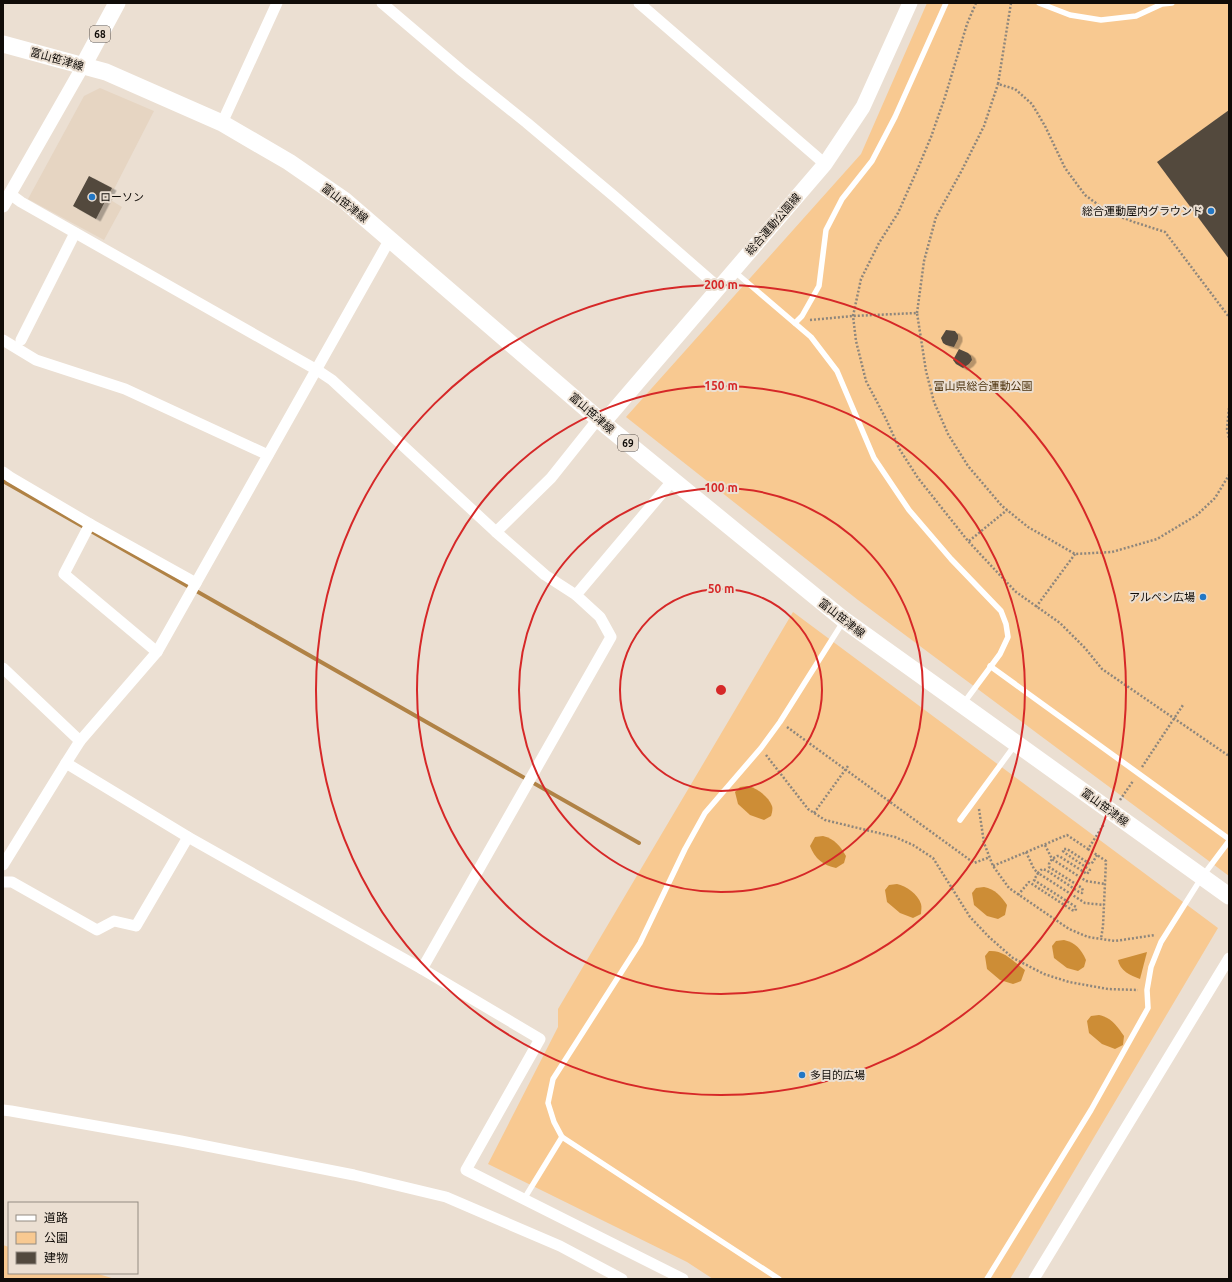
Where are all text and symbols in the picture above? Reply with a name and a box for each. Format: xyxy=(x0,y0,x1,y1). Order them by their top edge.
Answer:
road number: 68 xyxy=(90,26,110,42)
street label: 富山笹津線 xyxy=(29,46,85,72)
street label: 富山笹津線 xyxy=(320,181,370,225)
place label: ローソン xyxy=(100,191,144,203)
street label: 総合運動公園線 xyxy=(743,191,803,257)
marker: ローソン xyxy=(87,192,97,202)
place label: 総合運動屋内グラウンド xyxy=(1082,205,1203,217)
marker: 総合運動屋内グラウンド xyxy=(1206,206,1216,216)
text: 200 m xyxy=(704,278,738,291)
text: 150 m xyxy=(704,379,738,392)
park label: 富山県総合運動公園 xyxy=(934,380,1033,392)
street label: 富山笹津線 xyxy=(567,390,617,436)
road number: 69 xyxy=(618,435,638,451)
text: 100 m xyxy=(704,481,738,494)
text: 50 m xyxy=(708,582,734,595)
place label: アルペン広場 xyxy=(1129,591,1195,603)
marker: アルペン広場 xyxy=(1198,592,1208,602)
street label: 富山笹津線 xyxy=(817,596,867,640)
centre of rings xyxy=(714,683,728,697)
street label: 富山笹津線 xyxy=(1079,786,1131,828)
place label: 多目的広場 xyxy=(810,1069,865,1081)
marker: 多目的広場 xyxy=(797,1070,807,1080)
legend xyxy=(8,1202,138,1274)
text: 道路 xyxy=(44,1211,68,1224)
text: 公園 xyxy=(44,1231,68,1244)
text: 建物 xyxy=(44,1251,68,1264)

